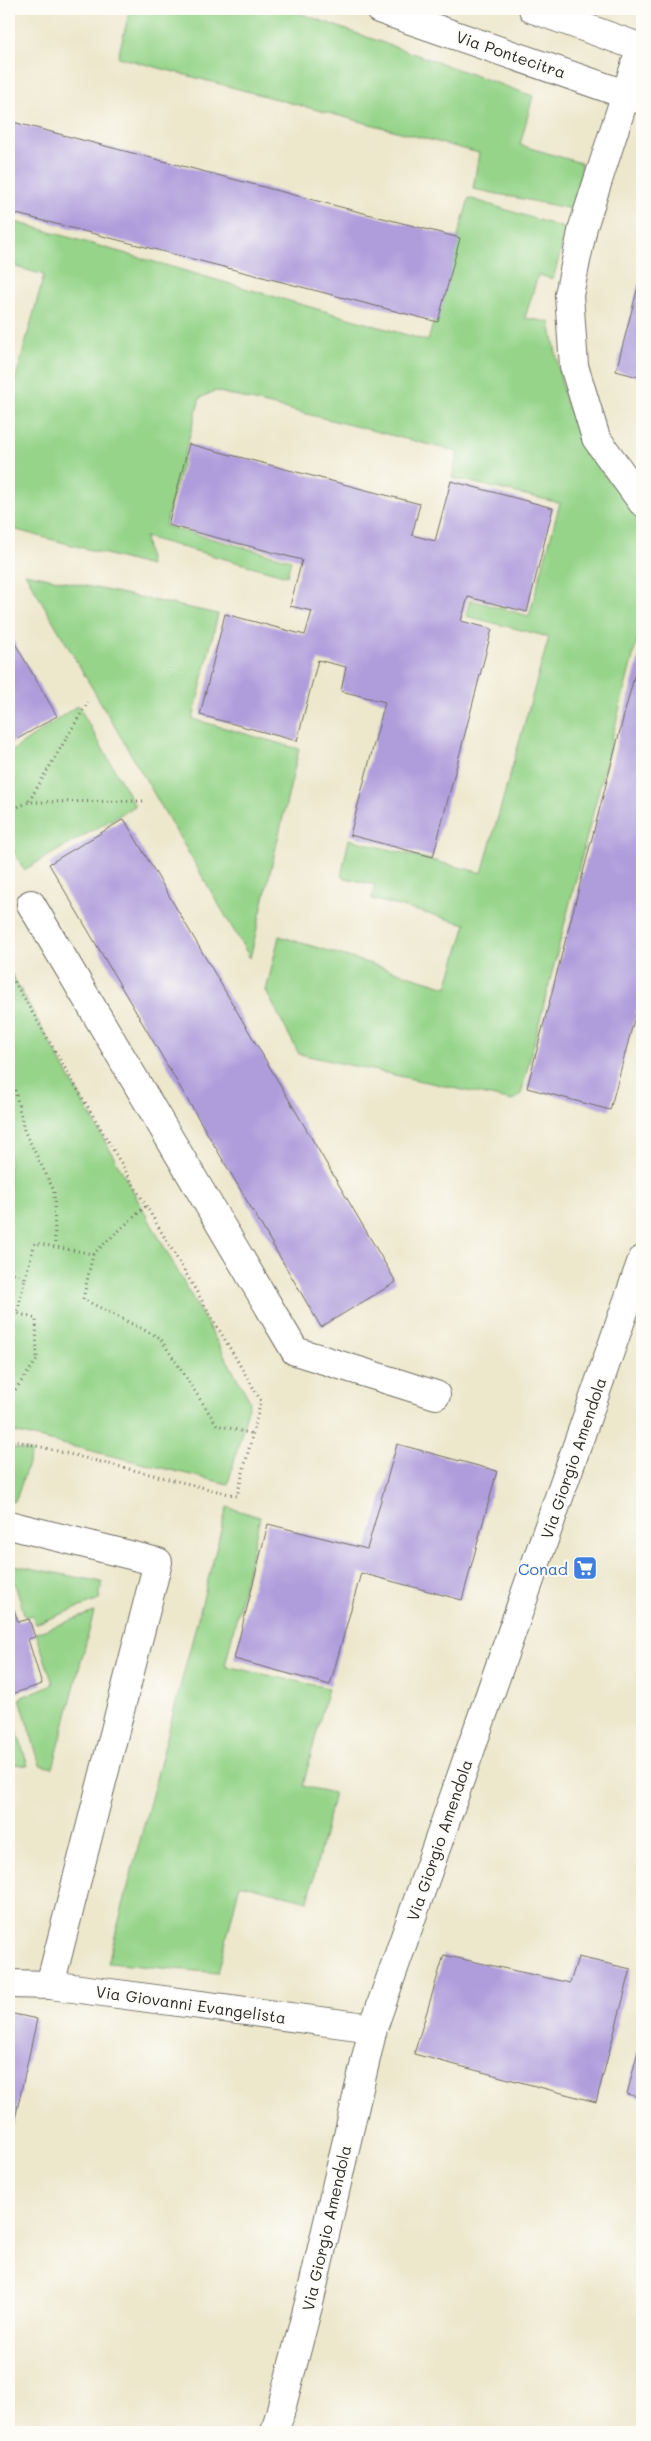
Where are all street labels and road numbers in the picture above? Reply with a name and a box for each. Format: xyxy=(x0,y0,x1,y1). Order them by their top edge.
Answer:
street label: Via Pontecitra xyxy=(453,25,569,83)
street label: Via Giorgio Amendola xyxy=(535,1374,611,1542)
street label: Via Giorgio Amendola xyxy=(401,1756,477,1924)
street label: Via Giovanni Evangelista xyxy=(94,1980,288,2028)
street label: Via Giorgio Amendola xyxy=(297,2143,355,2313)

